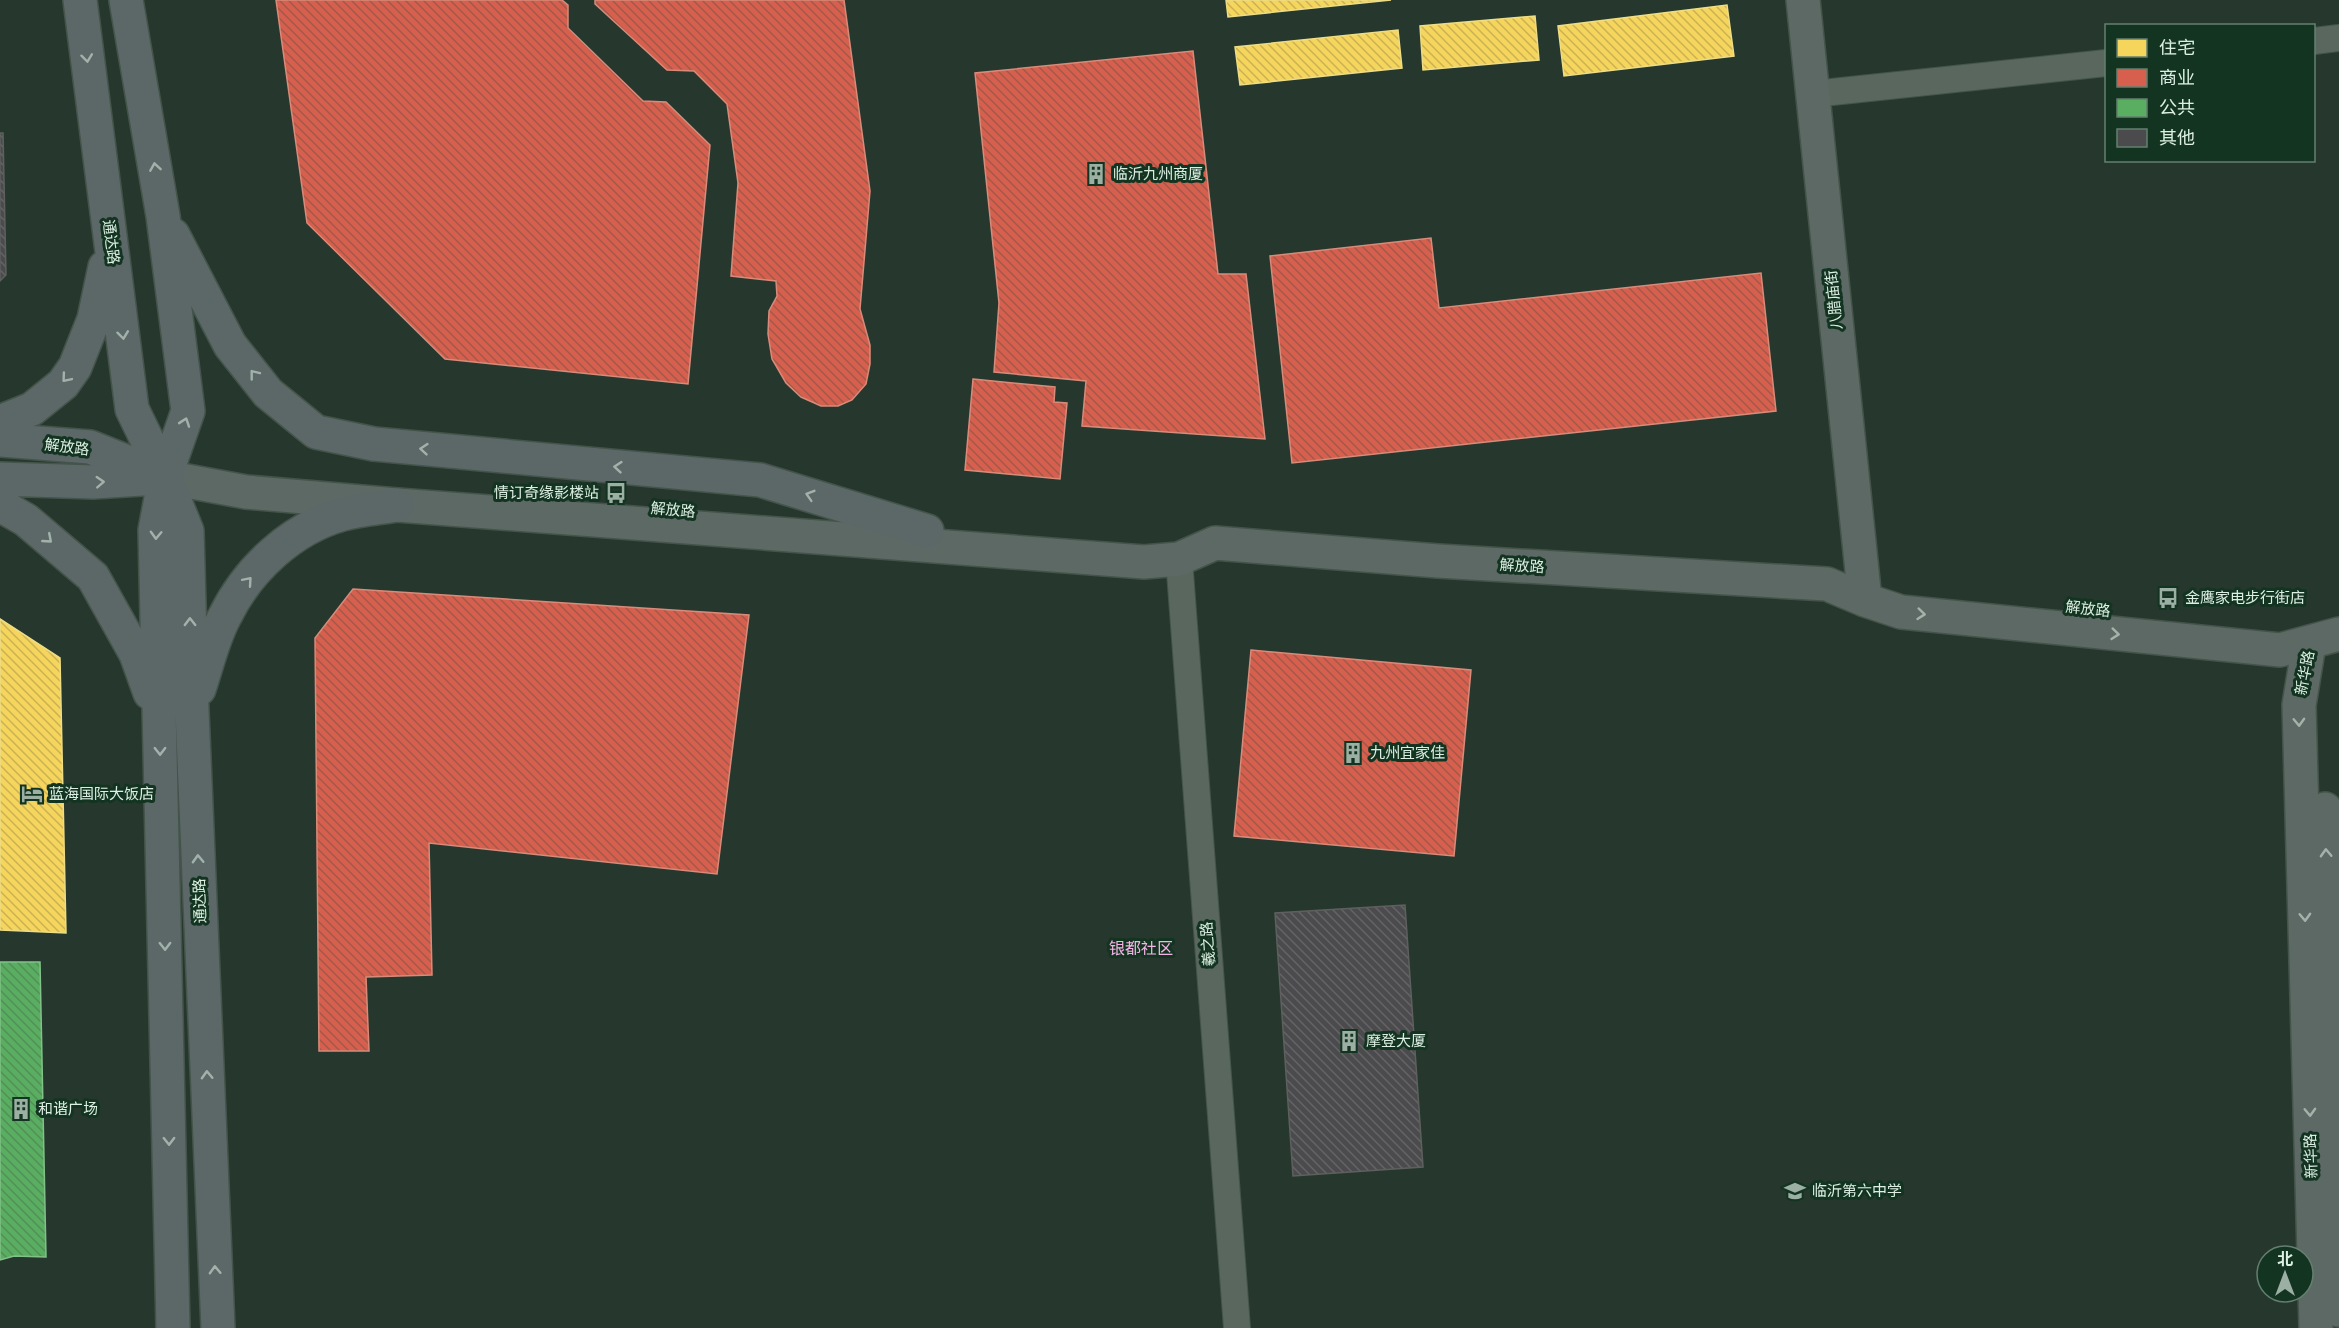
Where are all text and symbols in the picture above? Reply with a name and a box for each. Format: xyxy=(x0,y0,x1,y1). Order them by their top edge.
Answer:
legend xyxy=(2105,24,2315,162)
text: 住宅 xyxy=(2159,37,2195,59)
one-way arrow xyxy=(81,53,93,63)
text: 商业 xyxy=(2159,67,2195,89)
text: 公共 xyxy=(2159,97,2195,119)
text: 其他 xyxy=(2159,127,2195,149)
one-way arrow xyxy=(150,162,162,171)
building icon: 临沂九州商厦 xyxy=(1084,162,1108,186)
place label: 临沂九州商厦 xyxy=(1113,165,1203,183)
street label: 通达路 xyxy=(99,219,123,265)
street label: 八腊庙街 xyxy=(1822,269,1846,331)
one-way arrow xyxy=(116,330,128,339)
one-way arrow xyxy=(250,370,261,381)
one-way arrow xyxy=(63,371,74,382)
one-way arrow xyxy=(177,417,190,428)
street label: 解放路 xyxy=(44,435,90,459)
one-way arrow xyxy=(420,443,429,456)
one-way arrow xyxy=(614,461,623,474)
one-way arrow xyxy=(96,475,105,488)
bus stop icon: 情订奇缘影楼站 xyxy=(604,481,628,505)
place label: 情订奇缘影楼站 xyxy=(494,484,599,502)
one-way arrow xyxy=(806,490,816,503)
street label: 解放路 xyxy=(650,499,696,521)
one-way arrow xyxy=(150,530,162,539)
one-way arrow xyxy=(41,532,51,543)
street label: 解放路 xyxy=(1499,556,1545,576)
one-way arrow xyxy=(241,577,252,588)
bus stop icon: 金鹰家电步行街店 xyxy=(2156,586,2180,610)
place label: 金鹰家电步行街店 xyxy=(2185,589,2305,607)
street label: 解放路 xyxy=(2065,598,2111,620)
one-way arrow xyxy=(1917,607,1926,620)
one-way arrow xyxy=(183,618,196,627)
one-way arrow xyxy=(2111,627,2120,640)
street label: 新华路 xyxy=(2292,649,2318,697)
one-way arrow xyxy=(2293,718,2305,727)
building icon: 九州宜家佳 xyxy=(1341,741,1365,765)
place label: 九州宜家佳 xyxy=(1370,744,1445,762)
one-way arrow xyxy=(154,746,166,755)
hotel icon: 蓝海国际大饭店 xyxy=(20,782,44,806)
place label: 蓝海国际大饭店 xyxy=(49,785,154,803)
one-way arrow xyxy=(2320,848,2332,857)
one-way arrow xyxy=(192,854,204,863)
street label: 通达路 xyxy=(190,878,210,924)
one-way arrow xyxy=(2298,913,2311,922)
street label: 羲之路 xyxy=(1197,921,1219,967)
district label: 银都社区 xyxy=(1109,939,1173,958)
one-way arrow xyxy=(158,941,171,950)
building icon: 摩登大厦 xyxy=(1337,1029,1361,1053)
place label: 摩登大厦 xyxy=(1366,1032,1426,1050)
one-way arrow xyxy=(201,1070,213,1079)
building icon: 和谐广场 xyxy=(9,1097,33,1121)
place label: 和谐广场 xyxy=(38,1100,98,1118)
one-way arrow xyxy=(2304,1108,2316,1117)
street label: 新华路 xyxy=(2301,1133,2321,1179)
one-way arrow xyxy=(163,1136,175,1145)
school or university icon: 临沂第六中学 xyxy=(1783,1179,1807,1203)
place label: 临沂第六中学 xyxy=(1812,1182,1902,1200)
north arrow xyxy=(2255,1244,2315,1304)
text: 北 xyxy=(2277,1250,2293,1269)
one-way arrow xyxy=(209,1265,222,1274)

